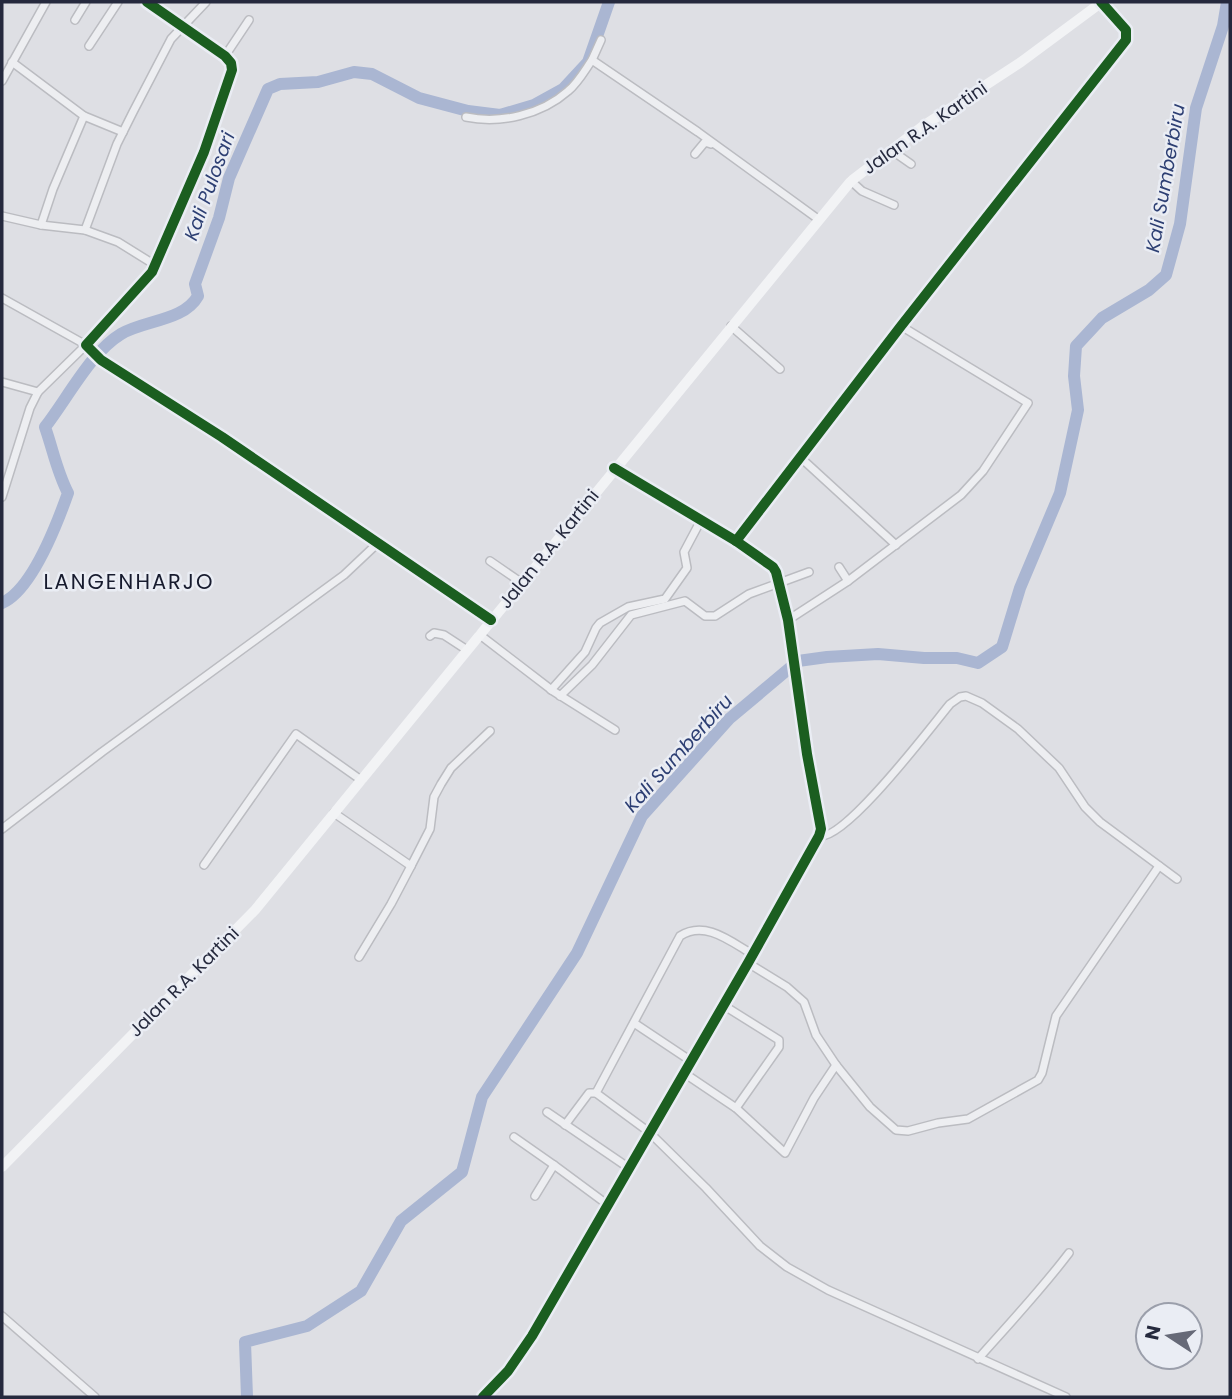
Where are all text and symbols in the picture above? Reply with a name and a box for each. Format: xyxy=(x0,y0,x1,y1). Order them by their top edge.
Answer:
street label: Jalan R.A. Kartini xyxy=(857,75,992,180)
water label: Kali Sumberbiru xyxy=(1139,102,1192,255)
water label: Kali Pulosari xyxy=(177,128,242,244)
street label: Jalan R.A. Kartini xyxy=(493,484,604,614)
district label: LANGENHARJO xyxy=(44,567,214,596)
water label: Kali Sumberbiru xyxy=(618,688,739,818)
street label: Jalan R.A. Kartini xyxy=(123,921,244,1042)
north arrow xyxy=(1134,1301,1204,1371)
text: N xyxy=(1138,1323,1168,1342)

